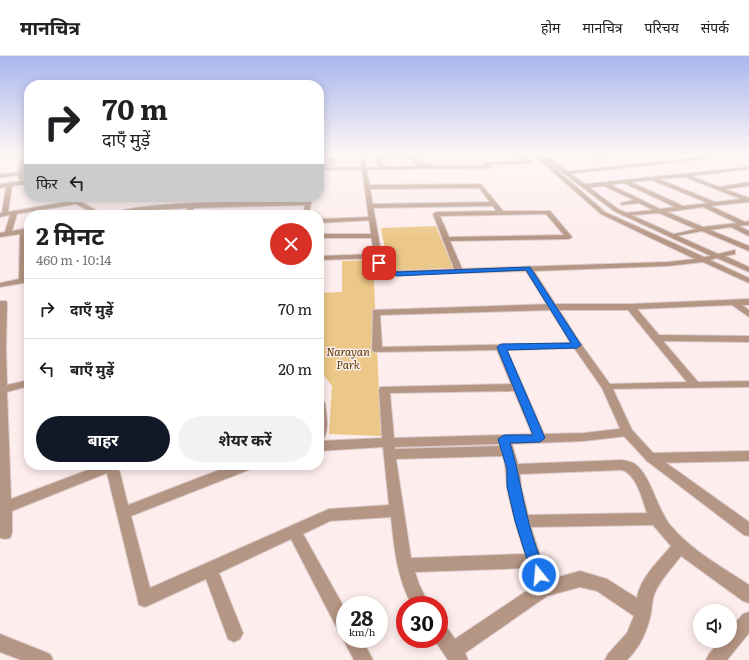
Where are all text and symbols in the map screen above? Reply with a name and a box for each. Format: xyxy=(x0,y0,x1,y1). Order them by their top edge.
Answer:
text: मानचित्र xyxy=(20,13,80,41)
text: होम xyxy=(541,17,560,37)
text: मानचित्र xyxy=(582,17,623,37)
text: परिचय xyxy=(645,17,679,37)
text: संपर्क xyxy=(701,17,729,37)
text: 70 m xyxy=(102,87,168,129)
icon: right xyxy=(36,96,88,148)
text: दाएँ मुड़ें xyxy=(102,125,150,152)
text: फिर xyxy=(36,171,58,194)
icon: left xyxy=(66,172,88,194)
text: 2 मिनट xyxy=(36,217,104,252)
button: close xyxy=(270,223,312,265)
pin xyxy=(362,246,396,280)
text: 460 m · 10:14 xyxy=(36,250,111,269)
icon: arrive xyxy=(368,252,390,274)
text: दाएँ मुड़ें xyxy=(70,297,113,320)
text: 70 m xyxy=(278,297,312,320)
icon: right xyxy=(36,298,58,320)
park label: Narayan Park xyxy=(326,343,370,372)
text: बाएँ मुड़ें xyxy=(70,357,114,380)
text: 20 m xyxy=(278,357,312,380)
icon: left xyxy=(36,358,58,380)
button: बाहर xyxy=(36,416,170,462)
button: शेयर करें xyxy=(178,416,312,462)
position arrow xyxy=(518,554,560,596)
speed limit sign: 30 xyxy=(396,596,448,648)
text: 28 xyxy=(351,602,373,632)
map controls xyxy=(693,604,737,648)
button: sound xyxy=(693,604,737,648)
text: km/h xyxy=(349,624,375,639)

